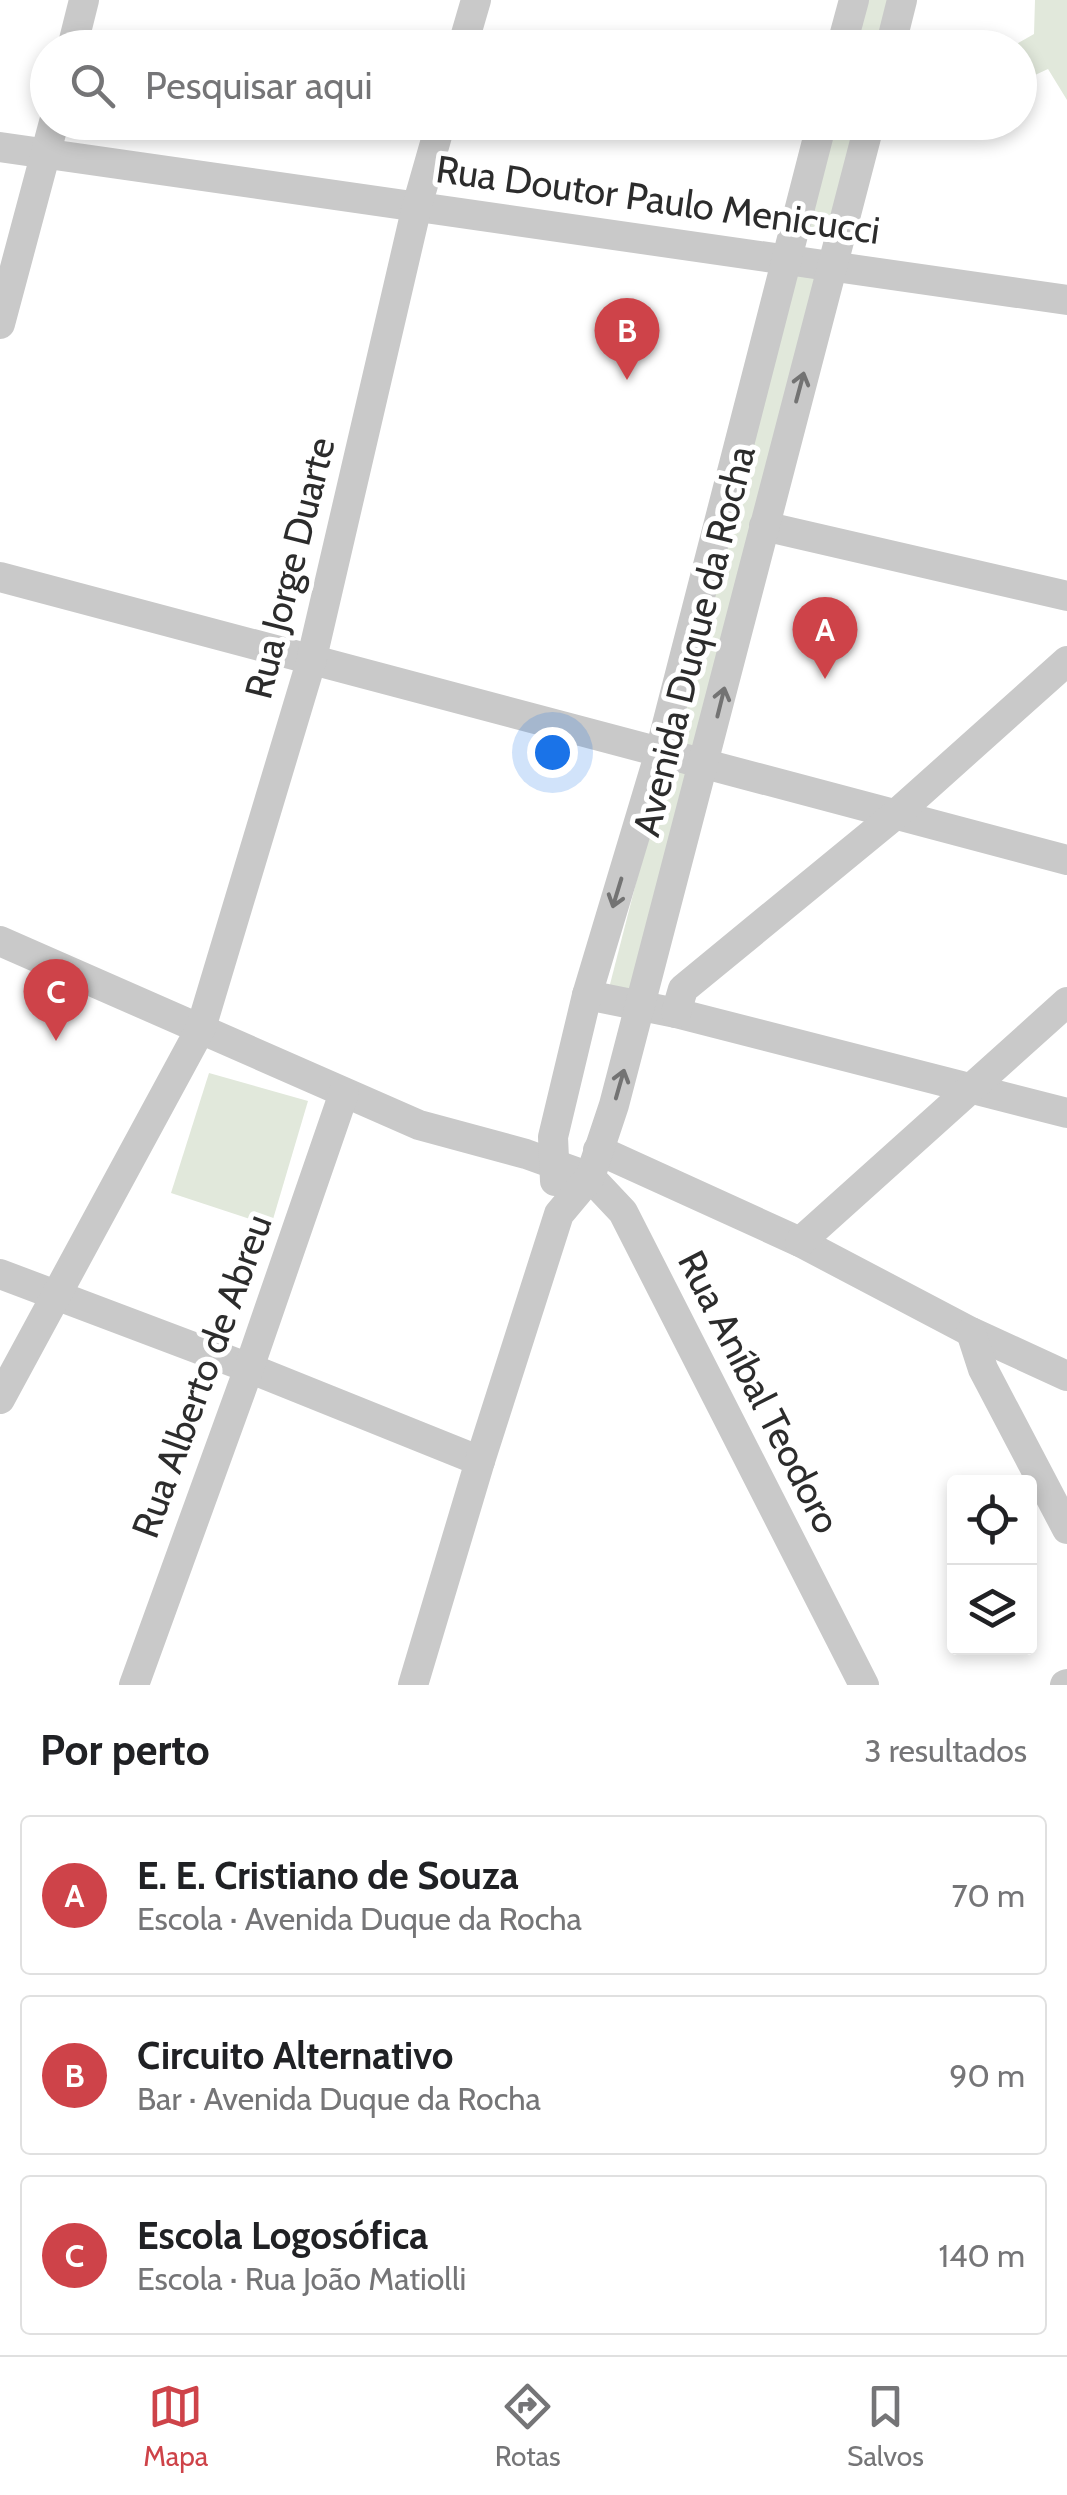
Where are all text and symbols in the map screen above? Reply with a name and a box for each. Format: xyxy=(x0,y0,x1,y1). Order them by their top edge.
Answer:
search box xyxy=(30,30,1037,140)
icon: search xyxy=(65,58,120,113)
text: Pesquisar aqui xyxy=(145,62,372,109)
street label: Rua Doutor Paulo Menicucci xyxy=(433,145,883,254)
pin: B xyxy=(594,298,660,380)
one-way arrow xyxy=(791,372,810,403)
street label: Rua Jorge Duarte xyxy=(234,432,345,703)
street label: Avenida Duque da Rocha xyxy=(622,441,765,841)
pin: A xyxy=(792,596,858,679)
one-way arrow xyxy=(713,687,731,719)
your location xyxy=(527,727,578,778)
one-way arrow xyxy=(607,877,625,908)
pin: C xyxy=(23,958,88,1041)
one-way arrow xyxy=(612,1069,631,1100)
street label: Rua Alberto de Abreu xyxy=(121,1208,282,1544)
street label: Rua Aníbal Teodoro xyxy=(668,1243,851,1541)
map controls xyxy=(947,1475,1037,1655)
button: locate xyxy=(947,1475,1037,1565)
button: layers xyxy=(947,1565,1037,1655)
text: Por perto xyxy=(40,1724,210,1776)
text: 3 resultados xyxy=(864,1731,1027,1770)
text: E. E. Cristiano de Souza xyxy=(137,1852,519,1899)
text: A xyxy=(64,1876,85,1915)
text: 70 m xyxy=(952,1876,1025,1915)
text: Escola · Avenida Duque da Rocha xyxy=(137,1899,582,1938)
text: Circuito Alternativo xyxy=(137,2032,453,2079)
text: B xyxy=(64,2056,85,2095)
text: 90 m xyxy=(949,2056,1025,2095)
text: Bar · Avenida Duque da Rocha xyxy=(137,2079,541,2118)
text: Escola Logosófica xyxy=(137,2212,428,2259)
text: C xyxy=(65,2236,84,2275)
text: 140 m xyxy=(938,2236,1025,2275)
text: Escola · Rua João Matiolli xyxy=(137,2259,466,2298)
tab: Mapa xyxy=(143,2379,208,2473)
tab: Rotas xyxy=(495,2379,561,2473)
tab: Salvos xyxy=(847,2379,924,2473)

